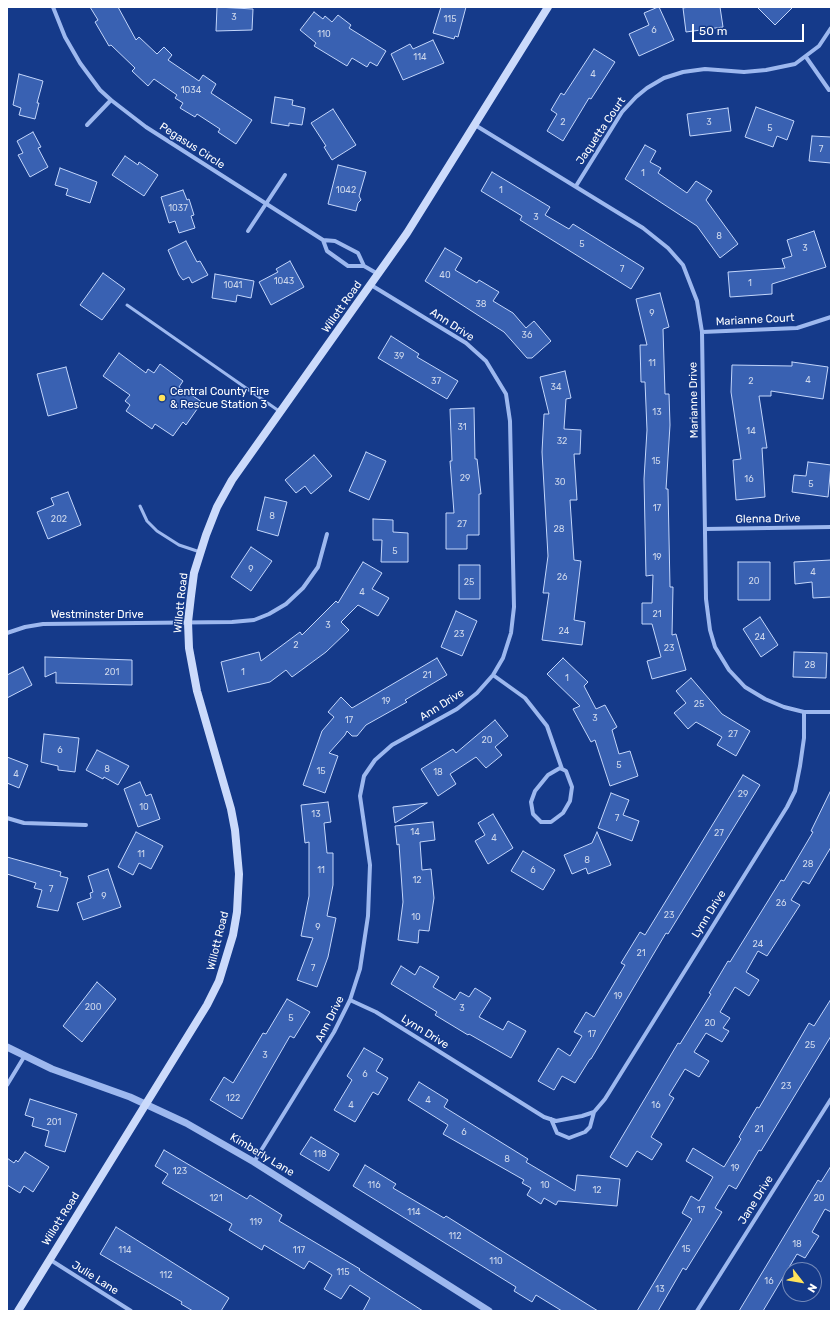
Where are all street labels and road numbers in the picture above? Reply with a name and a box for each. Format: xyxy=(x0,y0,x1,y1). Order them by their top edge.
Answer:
street label: Jaquetta Court xyxy=(574,95,628,167)
street label: Pegasus Circle xyxy=(157,120,227,172)
street label: Willott Road xyxy=(319,278,365,336)
street label: Ann Drive xyxy=(427,306,477,344)
street label: Marianne Court xyxy=(715,311,795,329)
street label: Marianne Drive xyxy=(687,362,701,438)
street label: Glenna Drive xyxy=(735,512,801,526)
street label: Willott Road xyxy=(171,572,191,634)
street label: Westminster Drive xyxy=(50,608,144,622)
street label: Ann Drive xyxy=(417,686,467,724)
street label: Lynn Drive xyxy=(689,888,729,940)
street label: Willott Road xyxy=(204,910,232,972)
street label: Ann Drive xyxy=(313,994,347,1044)
street label: Lynn Drive xyxy=(399,1012,451,1052)
street label: Kimberly Lane xyxy=(228,1131,296,1179)
street label: Jane Drive xyxy=(736,1173,776,1227)
street label: Willott Road xyxy=(39,1190,83,1248)
street label: Julie Lane xyxy=(69,1258,121,1298)

